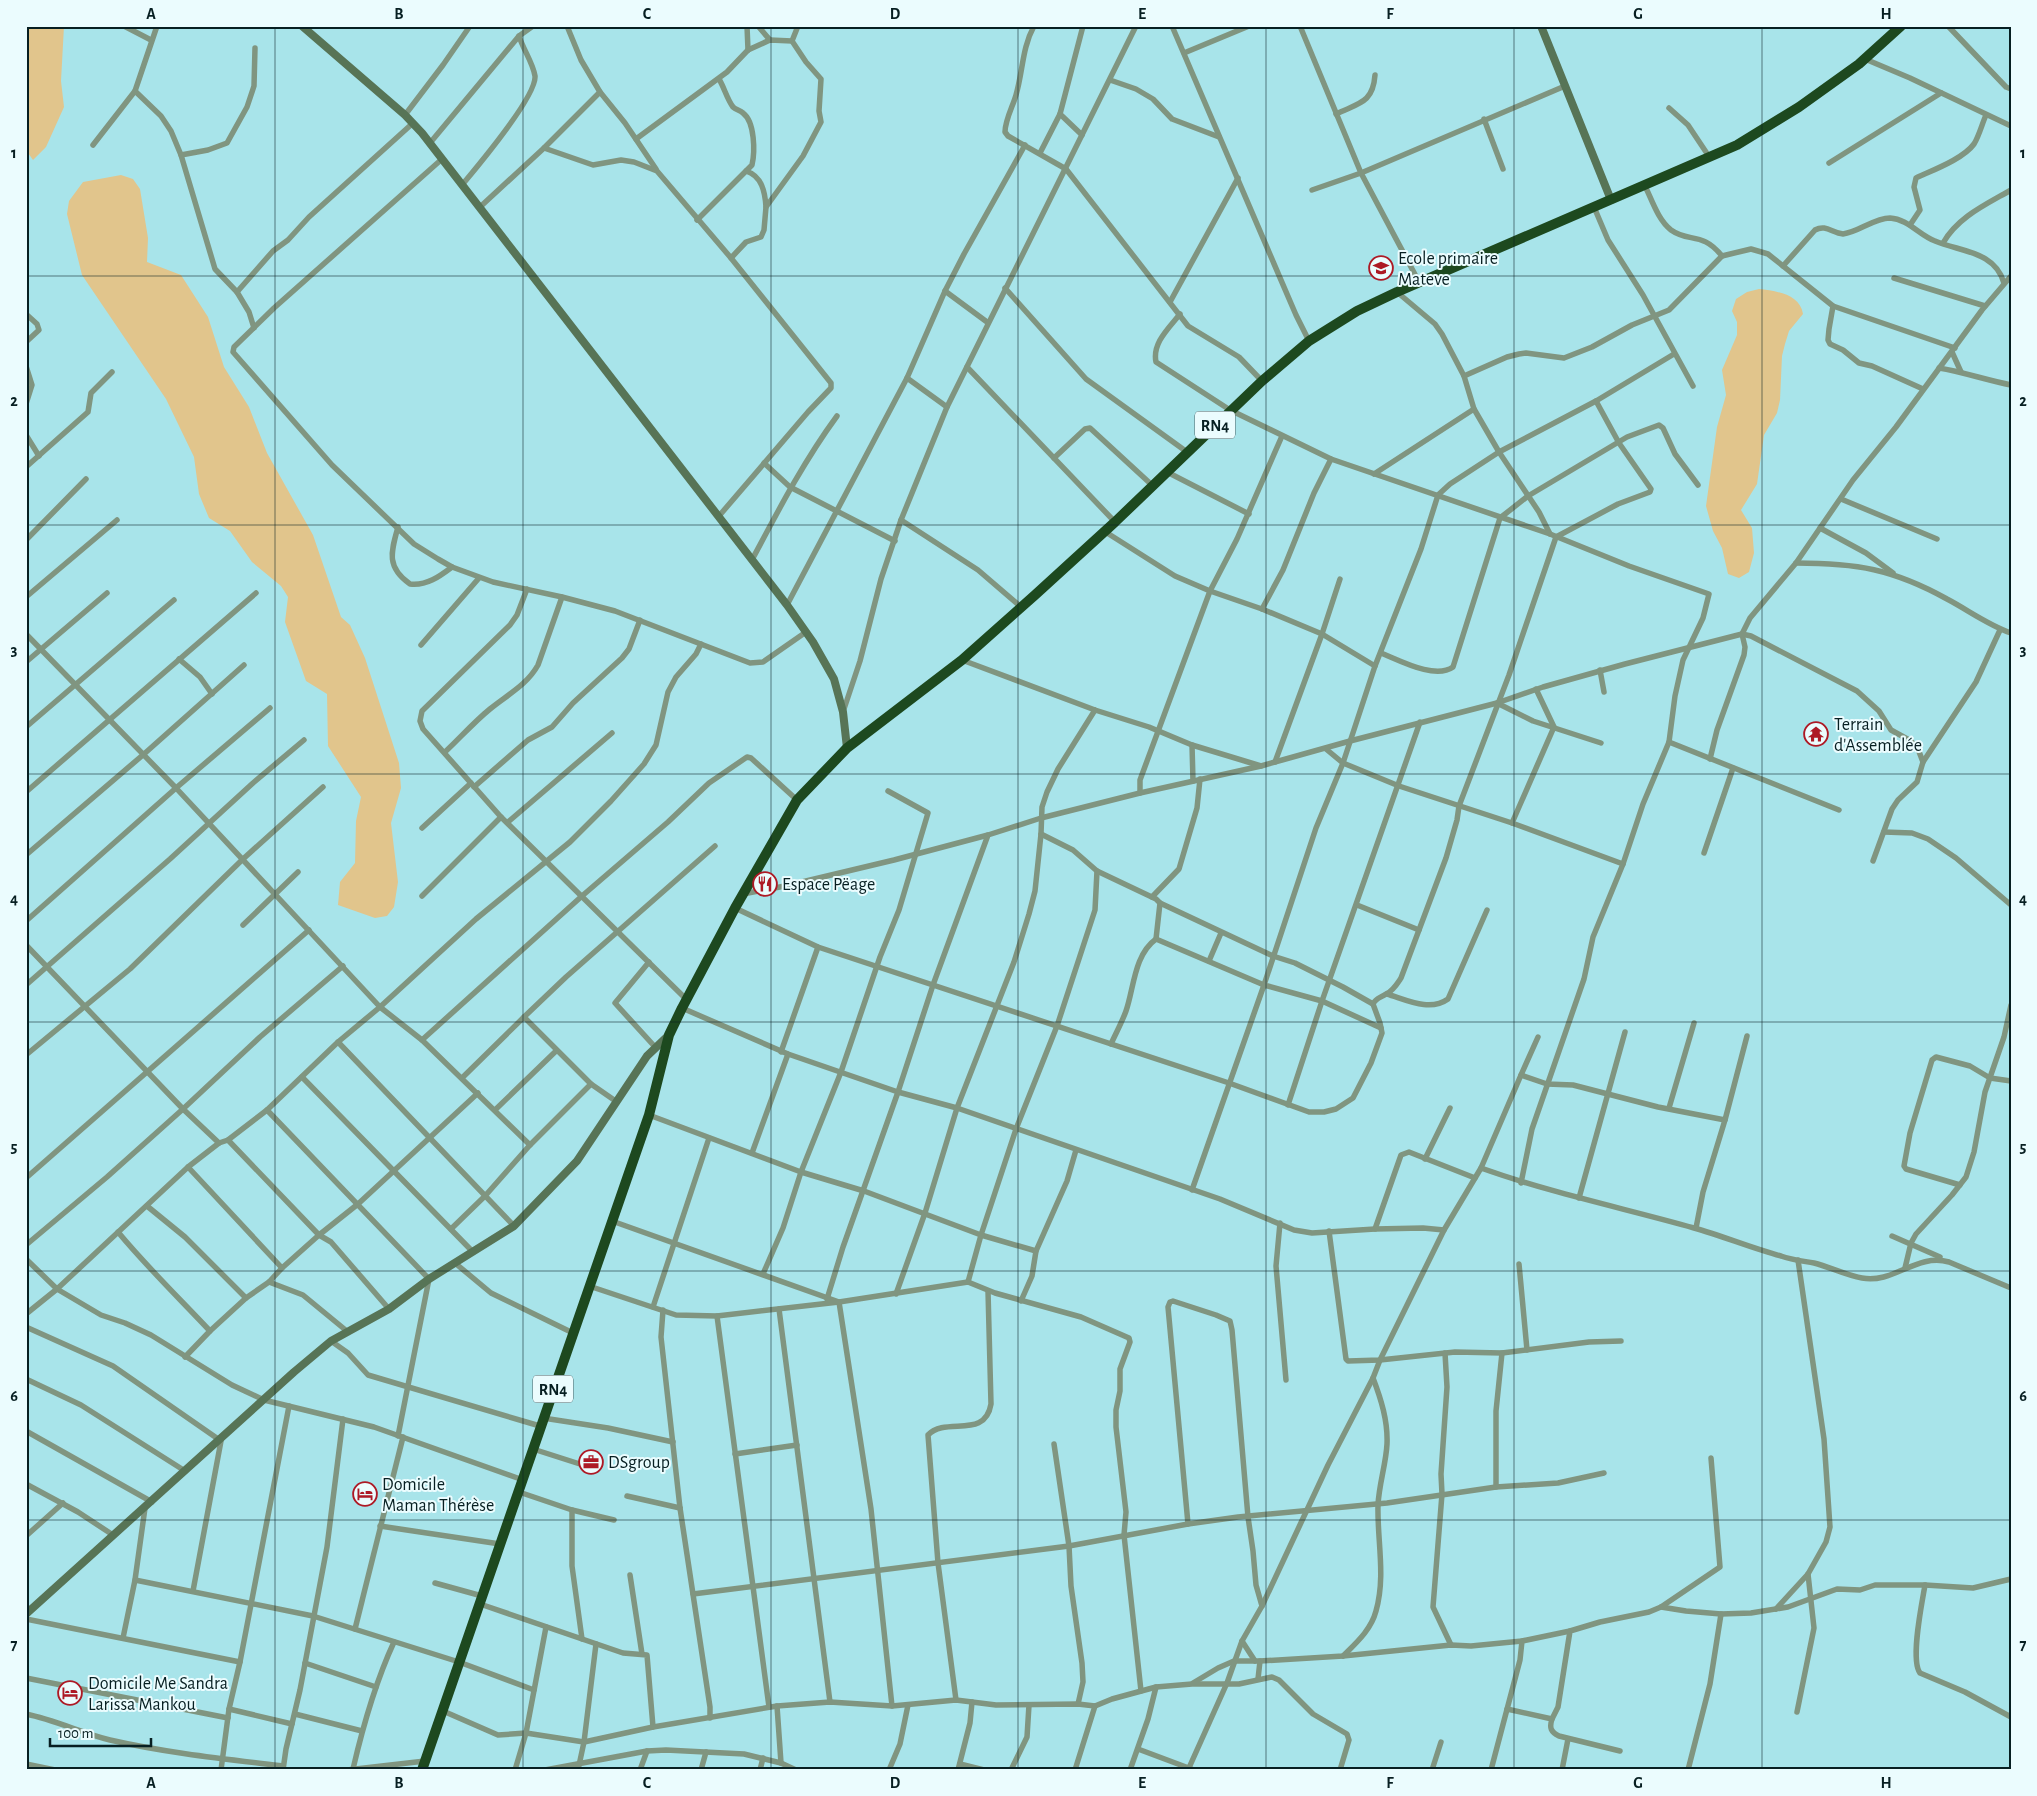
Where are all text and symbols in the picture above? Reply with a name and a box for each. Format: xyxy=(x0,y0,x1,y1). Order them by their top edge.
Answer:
text: A xyxy=(146,6,156,22)
text: B xyxy=(394,6,404,22)
text: C xyxy=(643,6,652,22)
text: D xyxy=(890,6,901,22)
text: E xyxy=(1138,6,1146,22)
text: F xyxy=(1386,6,1394,22)
text: G xyxy=(1633,6,1643,22)
text: H xyxy=(1880,6,1892,22)
text: 1 xyxy=(11,145,17,161)
text: 1 xyxy=(2020,145,2026,161)
place label: Ecole primaire Mateve xyxy=(1398,250,1498,289)
school or university icon: Ecole primaire Mateve xyxy=(1368,255,1394,281)
text: 2 xyxy=(10,393,18,409)
text: 2 xyxy=(2019,393,2027,409)
road number: RN4 xyxy=(1195,412,1235,438)
text: 3 xyxy=(11,642,18,658)
text: 3 xyxy=(2020,642,2027,658)
place label: Terrain d'Assemblée xyxy=(1834,716,1922,755)
temple icon: Terrain d'Assemblée xyxy=(1803,721,1829,747)
restaurant icon: Espace Pëage xyxy=(752,871,778,897)
place label: Espace Pëage xyxy=(782,876,875,894)
text: 4 xyxy=(10,891,18,907)
text: 4 xyxy=(2019,891,2027,907)
text: 5 xyxy=(11,1139,18,1155)
text: 5 xyxy=(2020,1139,2027,1155)
road number: RN4 xyxy=(533,1376,573,1402)
text: 6 xyxy=(10,1388,18,1404)
text: 6 xyxy=(2019,1388,2027,1404)
office icon: DSgroup xyxy=(578,1449,604,1475)
place label: DSgroup xyxy=(608,1454,670,1472)
place label: Domicile Maman Thérèse xyxy=(382,1476,494,1515)
hotel icon: Domicile Maman Thérèse xyxy=(352,1481,378,1507)
text: 7 xyxy=(11,1637,18,1653)
text: 7 xyxy=(2020,1637,2027,1653)
place label: Domicile Me Sandra Larissa Mankou xyxy=(88,1675,228,1714)
hotel icon: Domicile Me Sandra Larissa Mankou xyxy=(57,1680,83,1706)
scale bar xyxy=(50,1716,151,1748)
text: 100 m xyxy=(58,1726,93,1741)
text: A xyxy=(146,1775,156,1791)
text: B xyxy=(394,1775,404,1791)
text: C xyxy=(643,1775,652,1791)
text: D xyxy=(890,1775,901,1791)
text: E xyxy=(1138,1775,1146,1791)
text: F xyxy=(1386,1775,1394,1791)
text: G xyxy=(1633,1775,1643,1791)
text: H xyxy=(1880,1775,1892,1791)

